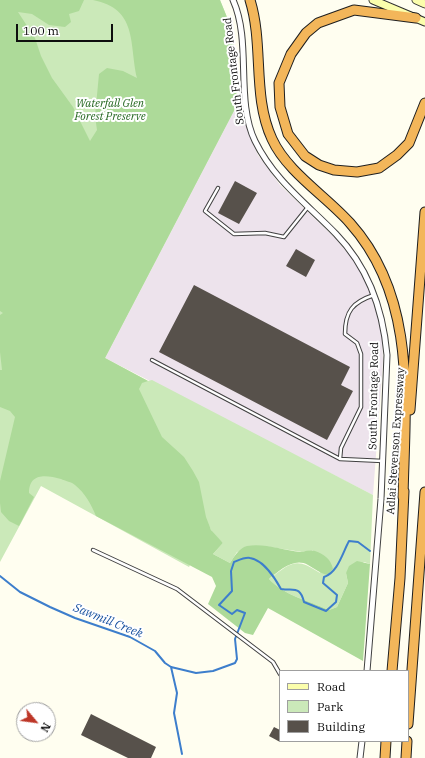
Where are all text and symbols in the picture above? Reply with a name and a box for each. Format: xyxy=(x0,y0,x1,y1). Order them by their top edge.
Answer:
scale bar xyxy=(18,16,115,42)
street label: South Frontage Road xyxy=(221,17,247,125)
text: 100 m xyxy=(23,23,59,38)
park label: Waterfall Glen Forest Preserve xyxy=(74,97,146,123)
street label: South Frontage Road xyxy=(366,342,382,450)
street label: Adlai Stevenson Expressway xyxy=(384,367,408,515)
water label: Sawmill Creek xyxy=(71,601,145,641)
legend xyxy=(279,670,409,742)
text: Road xyxy=(317,679,346,694)
text: Park xyxy=(317,699,343,714)
north arrow xyxy=(16,702,56,742)
text: Building xyxy=(317,719,365,734)
text: N xyxy=(37,720,54,735)

